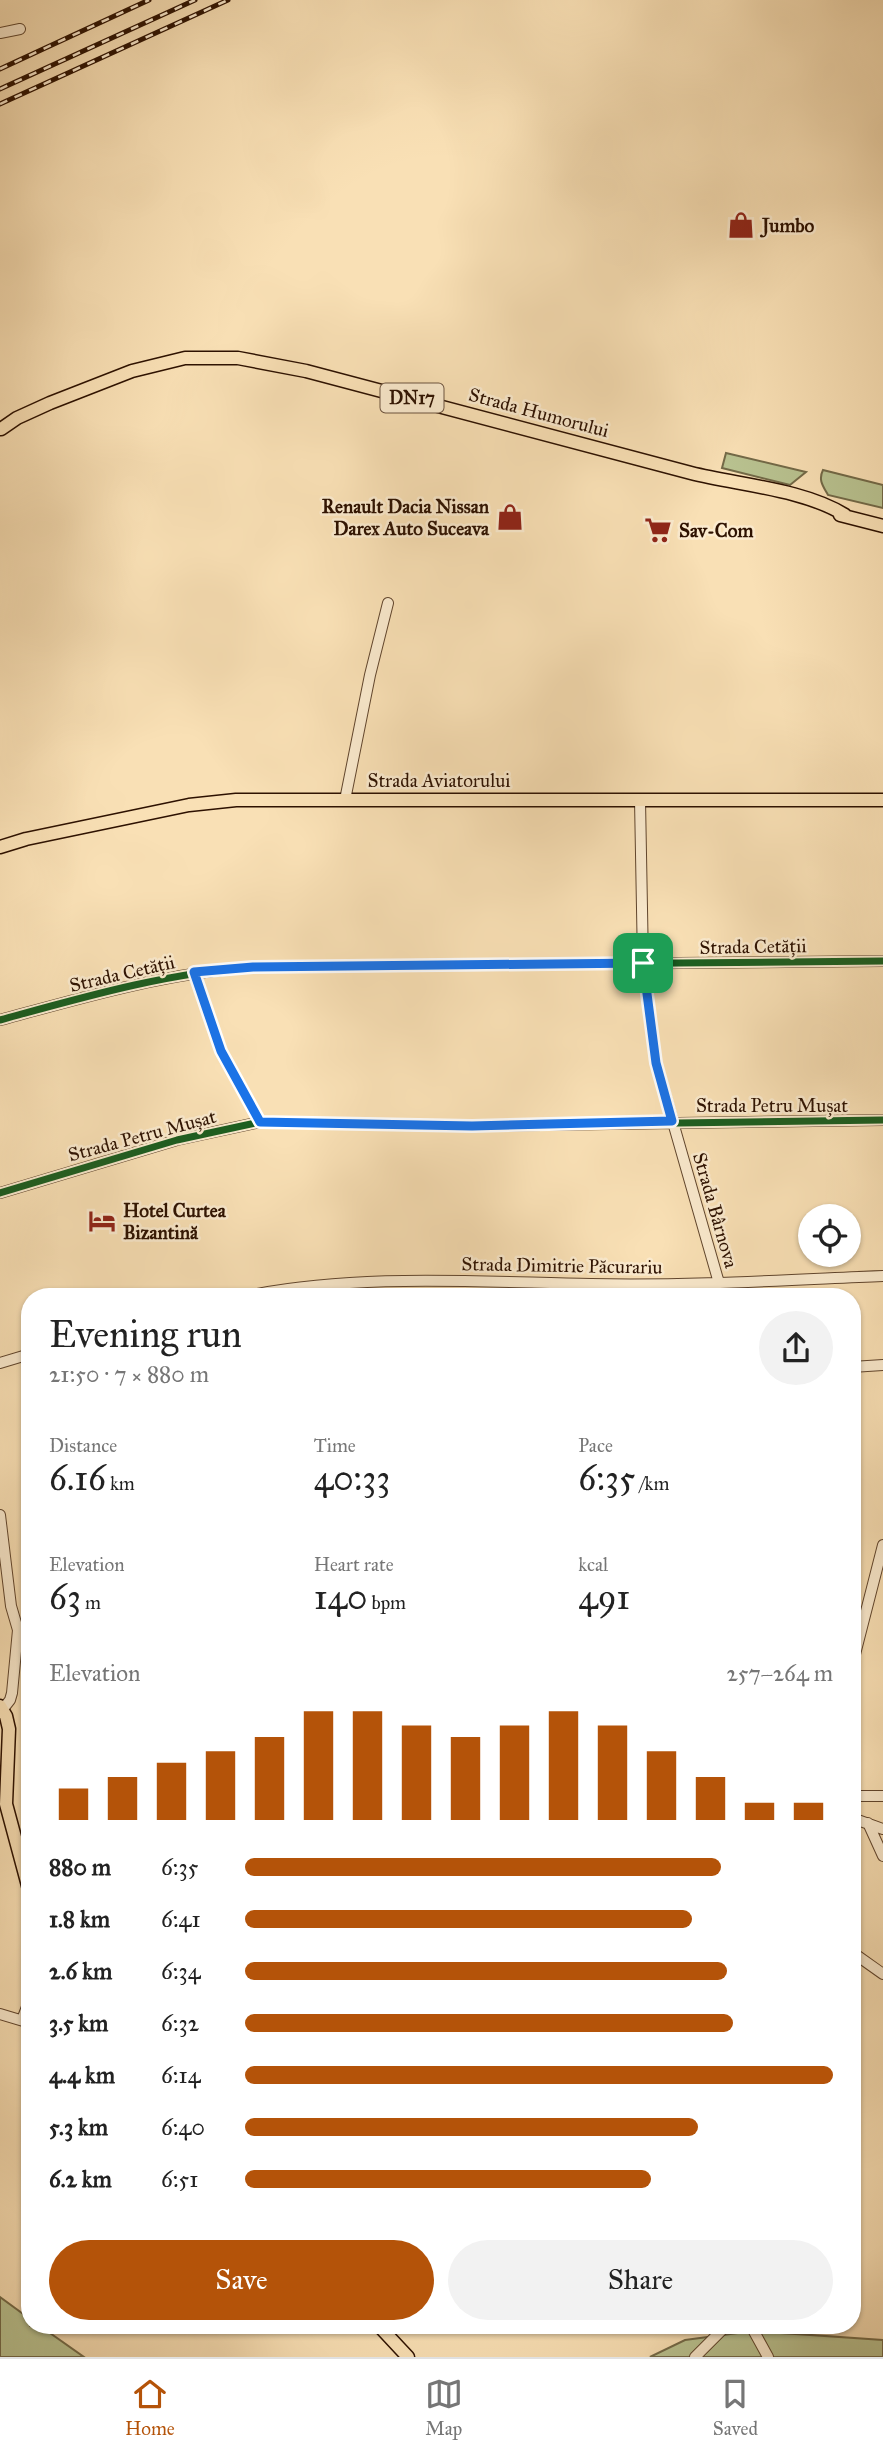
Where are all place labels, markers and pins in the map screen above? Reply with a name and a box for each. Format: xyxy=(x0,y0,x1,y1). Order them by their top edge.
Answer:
shop icon: Jumbo xyxy=(726,210,756,240)
place label: Jumbo xyxy=(759,214,814,238)
place label: Renault Dacia Nissan Darex Auto Suceava xyxy=(322,495,490,540)
shop icon: Renault Dacia Nissan Darex Auto Suceava xyxy=(495,502,525,532)
supermarket icon: Sav-Com xyxy=(643,515,673,545)
place label: Sav-Com xyxy=(679,519,753,542)
pin xyxy=(613,933,673,993)
place label: Hotel Curtea Bizantină xyxy=(123,1199,227,1244)
hotel icon: Hotel Curtea Bizantină xyxy=(87,1206,117,1236)

